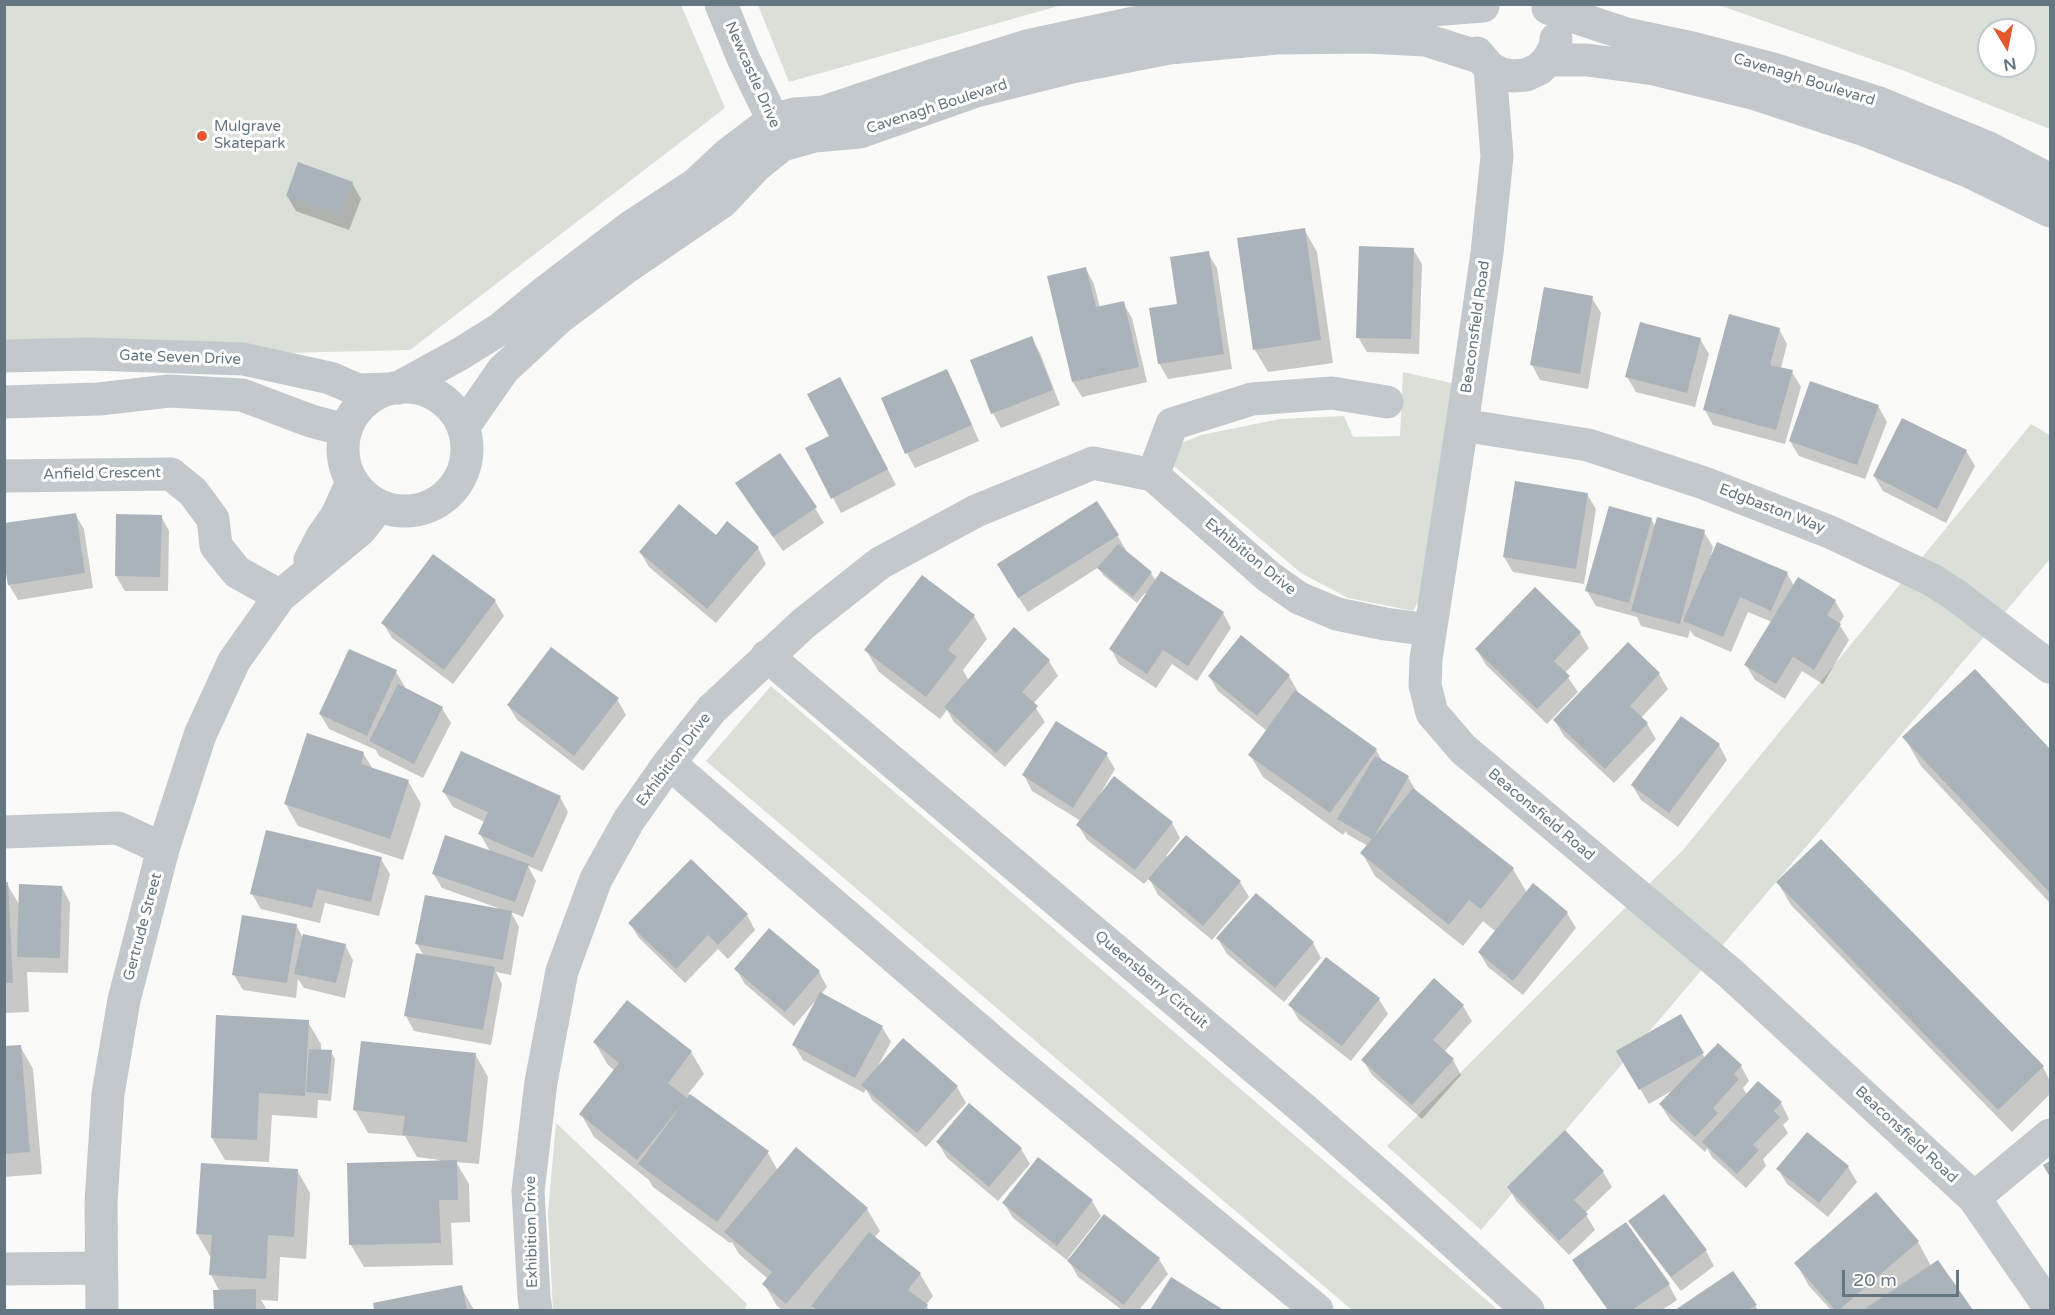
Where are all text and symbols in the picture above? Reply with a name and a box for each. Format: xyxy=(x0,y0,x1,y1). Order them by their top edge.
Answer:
north arrow xyxy=(1977,18,2037,78)
street label: Newcastle Drive xyxy=(721,19,783,131)
street label: Cavenagh Boulevard xyxy=(1731,50,1877,110)
text: N xyxy=(2002,53,2018,75)
street label: Cavenagh Boulevard xyxy=(864,76,1010,138)
place label: Mulgrave Skatepark xyxy=(214,118,285,153)
marker: Mulgrave Skatepark xyxy=(195,129,209,143)
street label: Beaconsfield Road xyxy=(1458,260,1494,394)
street label: Gate Seven Drive xyxy=(119,347,241,369)
street label: Anfield Crescent xyxy=(43,464,161,484)
street label: Edgbaston Way xyxy=(1716,481,1828,537)
street label: Exhibition Drive xyxy=(1201,515,1299,599)
street label: Exhibition Drive xyxy=(633,710,715,810)
street label: Beaconsfield Road xyxy=(1484,765,1598,865)
street label: Gertrude Street xyxy=(120,871,166,983)
street label: Queensberry Circuit xyxy=(1091,927,1211,1033)
street label: Beaconsfield Road xyxy=(1851,1083,1961,1187)
street label: Exhibition Drive xyxy=(522,1176,542,1288)
scale bar xyxy=(1845,1258,1962,1296)
text: 20 m xyxy=(1853,1269,1897,1291)

